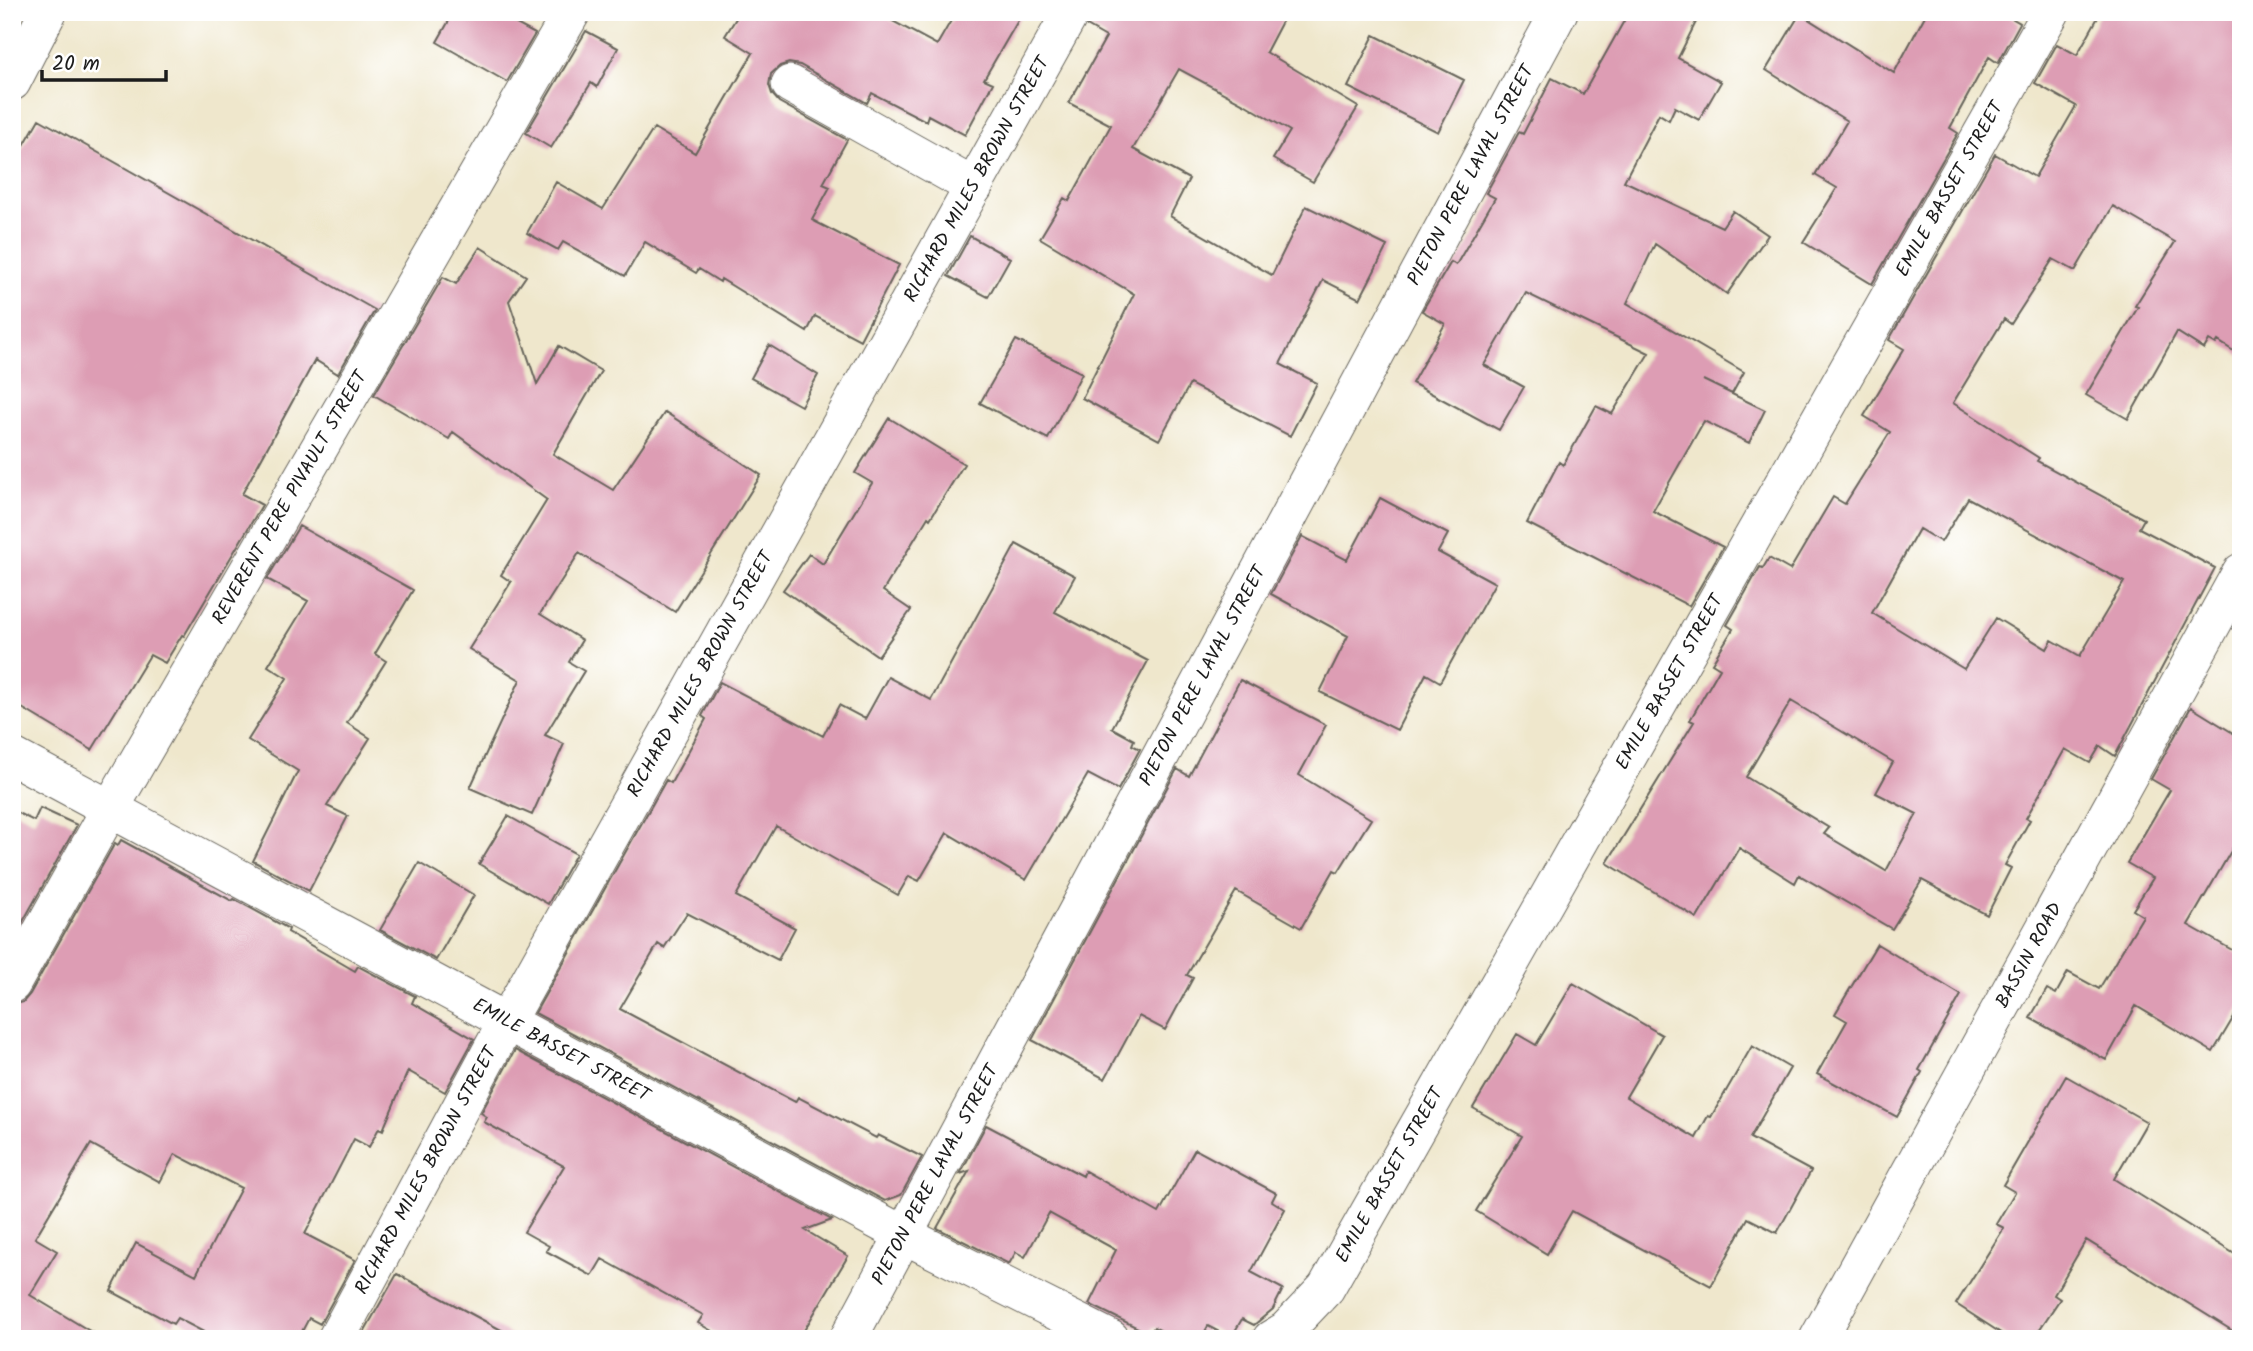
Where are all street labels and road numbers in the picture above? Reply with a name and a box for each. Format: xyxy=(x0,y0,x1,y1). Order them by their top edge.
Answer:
street label: RICHARD MILES BROWN STREET xyxy=(896,49,1059,308)
street label: PIETON PERE LAVAL STREET xyxy=(1400,58,1544,291)
street label: EMILE BASSET STREET xyxy=(1888,94,2013,283)
street label: REVERENT PERE PIVAULT STREET xyxy=(205,364,377,631)
street label: RICHARD MILES BROWN STREET xyxy=(620,544,782,803)
street label: PIETON PERE LAVAL STREET xyxy=(1132,559,1275,792)
street label: EMILE BASSET STREET xyxy=(1608,587,1733,776)
street label: BASSIN ROAD xyxy=(1988,897,2071,1014)
street label: EMILE BASSET STREET xyxy=(467,991,657,1112)
street label: RICHARD MILES BROWN STREET xyxy=(347,1040,506,1300)
street label: PIETON PERE LAVAL STREET xyxy=(864,1058,1008,1291)
street label: EMILE BASSET STREET xyxy=(1328,1080,1453,1269)

